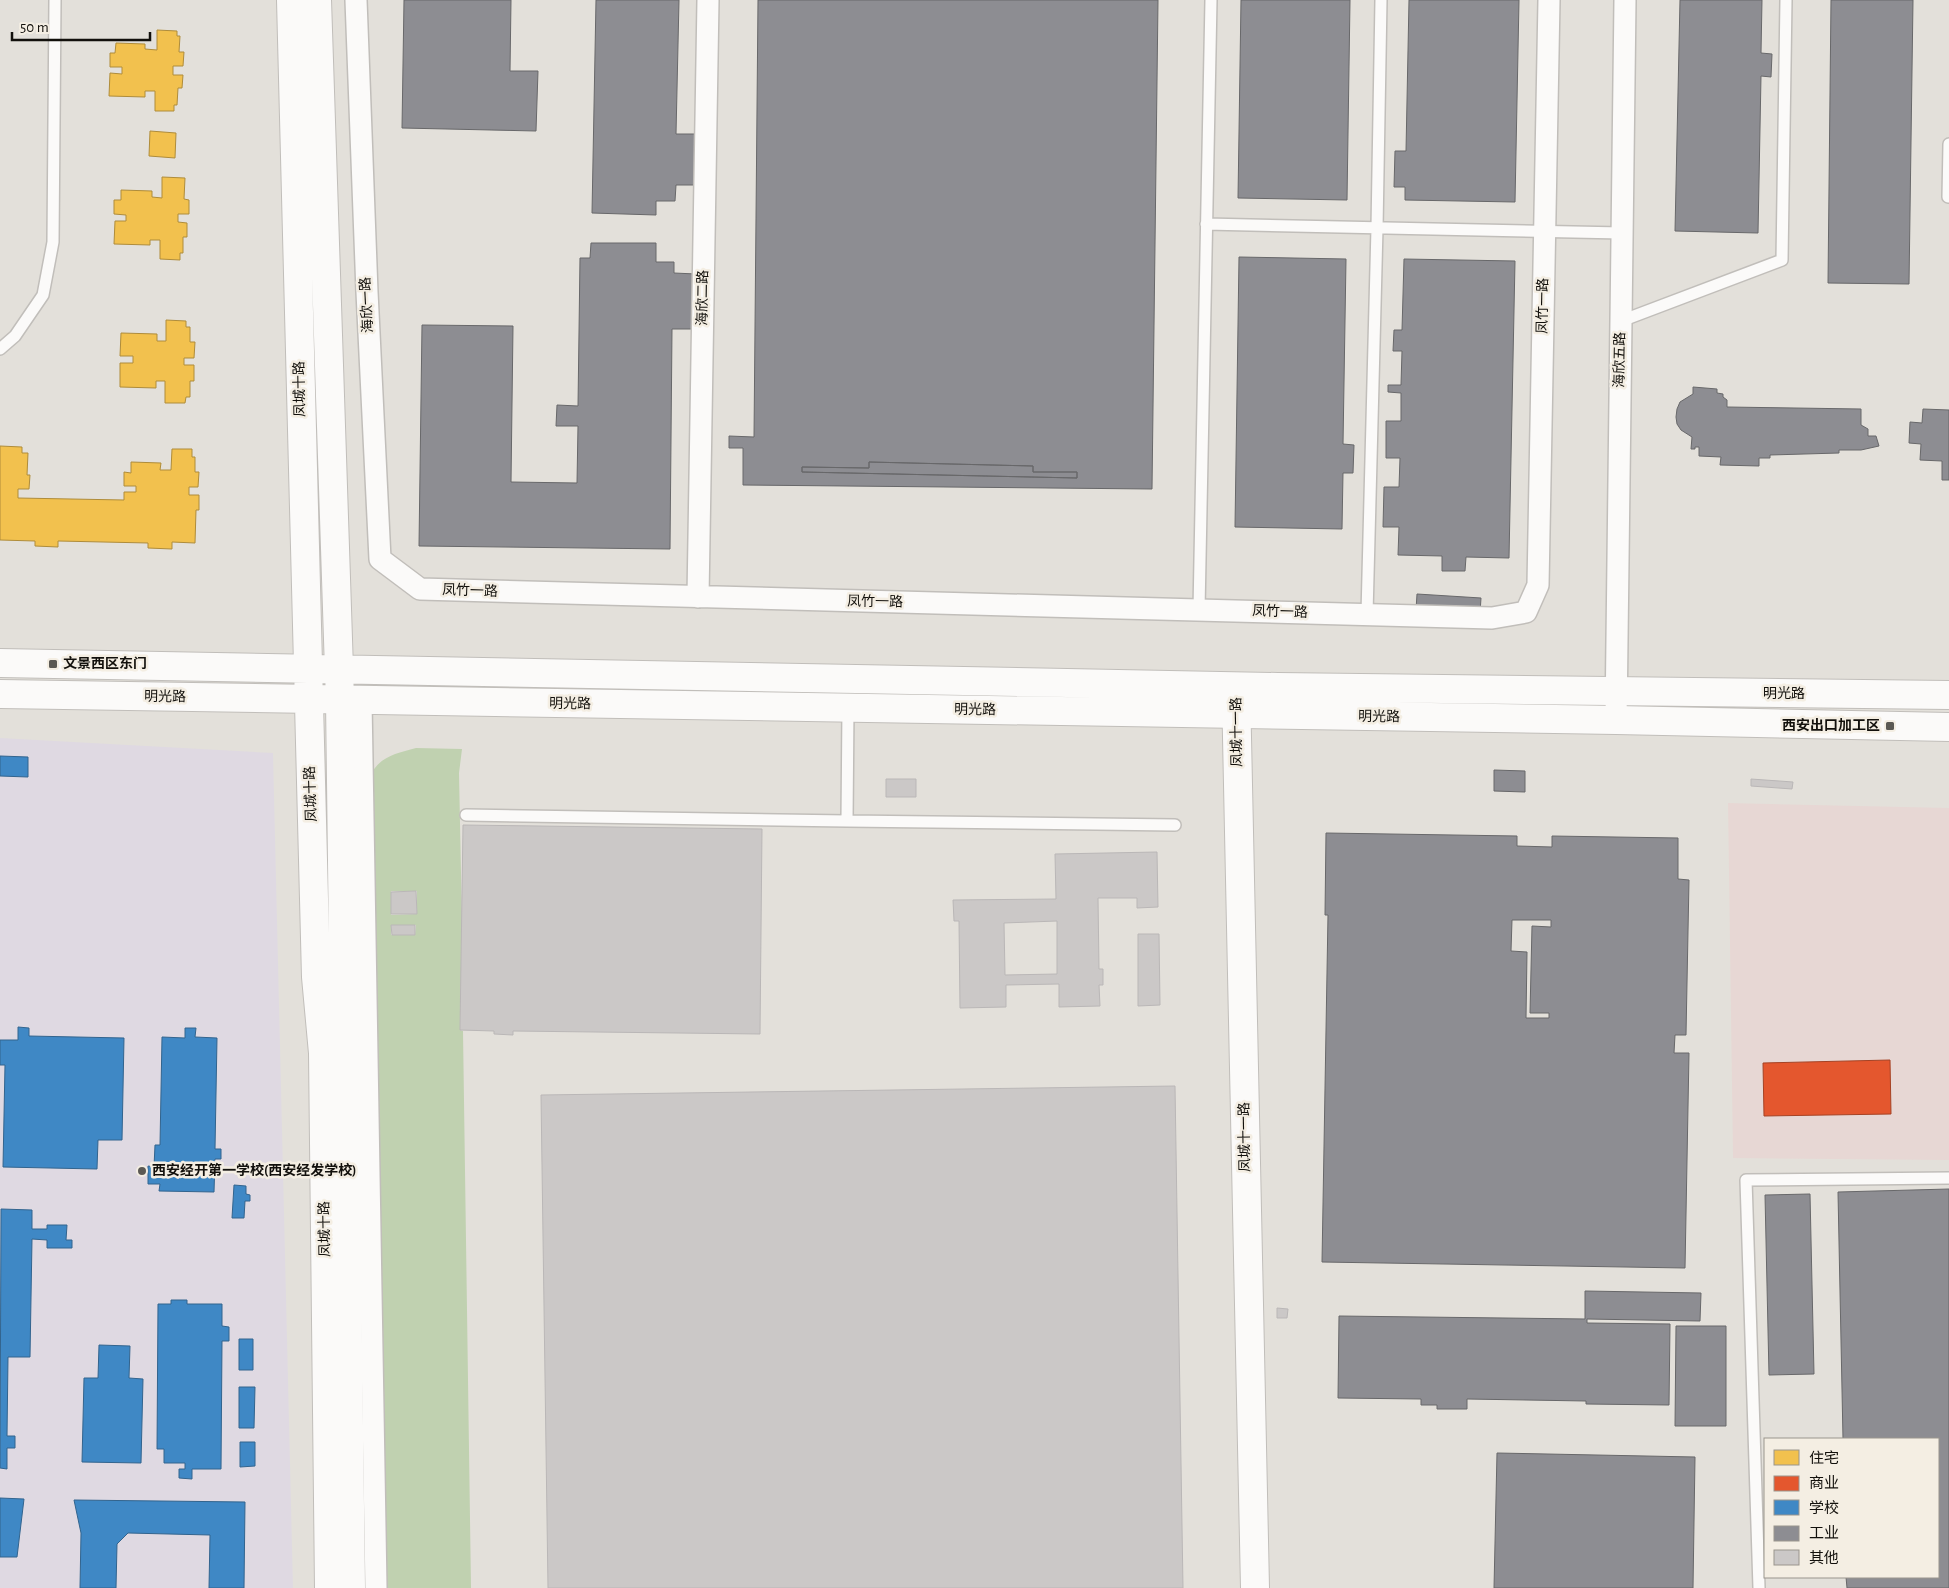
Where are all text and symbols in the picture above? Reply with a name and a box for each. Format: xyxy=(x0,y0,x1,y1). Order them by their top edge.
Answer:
scale bar xyxy=(12,10,150,42)
text: 50 m xyxy=(20,20,49,35)
street label: 海欣二路 xyxy=(695,270,710,326)
street label: 海欣一路 xyxy=(358,277,375,333)
street label: 凤竹一路 xyxy=(1535,278,1550,334)
street label: 海欣五路 xyxy=(1612,332,1627,388)
street label: 凤城十路 xyxy=(292,361,307,417)
street label: 凤竹一路 xyxy=(442,582,498,599)
street label: 凤竹一路 xyxy=(847,594,903,609)
street label: 凤竹一路 xyxy=(1252,603,1308,620)
place label: 文景西区东门 xyxy=(63,655,147,671)
marker: 文景西区东门 xyxy=(47,658,59,670)
street label: 明光路 xyxy=(1763,686,1805,701)
street label: 明光路 xyxy=(144,689,186,704)
street label: 明光路 xyxy=(549,696,591,711)
street label: 凤城十一路 xyxy=(1228,697,1245,767)
street label: 明光路 xyxy=(954,702,996,717)
street label: 明光路 xyxy=(1358,709,1400,724)
place label: 西安出口加工区 xyxy=(1782,717,1880,733)
marker: 西安出口加工区 xyxy=(1884,720,1896,732)
street label: 凤城十路 xyxy=(302,766,319,822)
street label: 凤城十一路 xyxy=(1236,1102,1253,1172)
place label: 西安经开第一学校(西安经发学校) xyxy=(152,1162,356,1178)
marker: 西安经开第一学校(西安经发学校) xyxy=(136,1165,148,1177)
street label: 凤城十路 xyxy=(317,1201,332,1257)
legend xyxy=(1764,1438,1939,1578)
text: 住宅 xyxy=(1809,1450,1839,1466)
text: 商业 xyxy=(1809,1475,1839,1491)
text: 学校 xyxy=(1809,1499,1839,1516)
text: 工业 xyxy=(1809,1525,1839,1541)
text: 其他 xyxy=(1809,1550,1839,1566)

